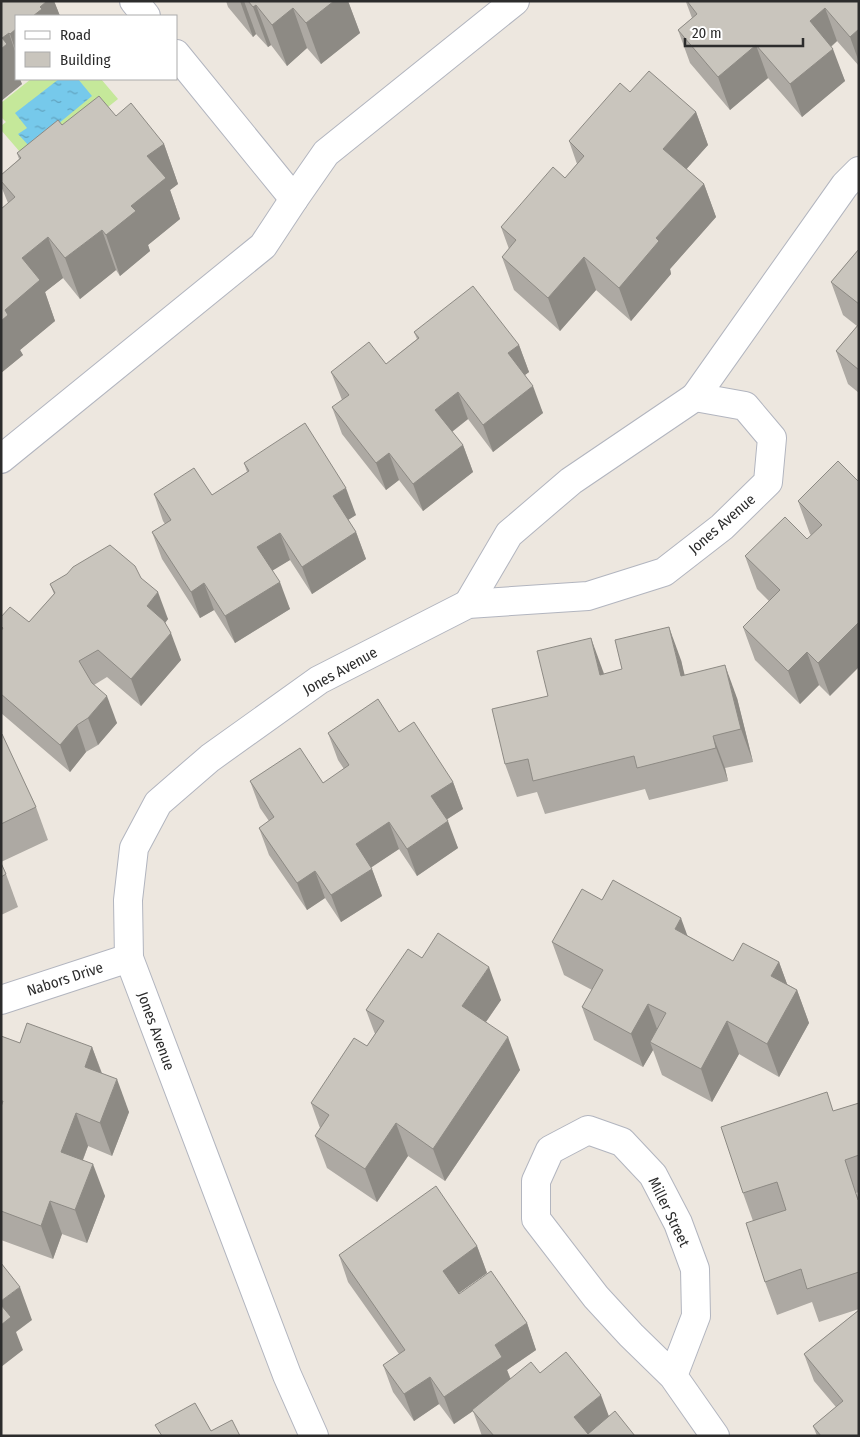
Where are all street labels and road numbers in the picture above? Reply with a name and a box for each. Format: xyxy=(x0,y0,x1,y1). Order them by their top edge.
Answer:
street label: Jones Avenue xyxy=(685,490,759,558)
street label: Jones Avenue xyxy=(300,643,380,699)
street label: Nabors Drive xyxy=(25,958,105,1000)
street label: Jones Avenue xyxy=(133,989,179,1073)
street label: Miller Street xyxy=(644,1174,694,1250)

